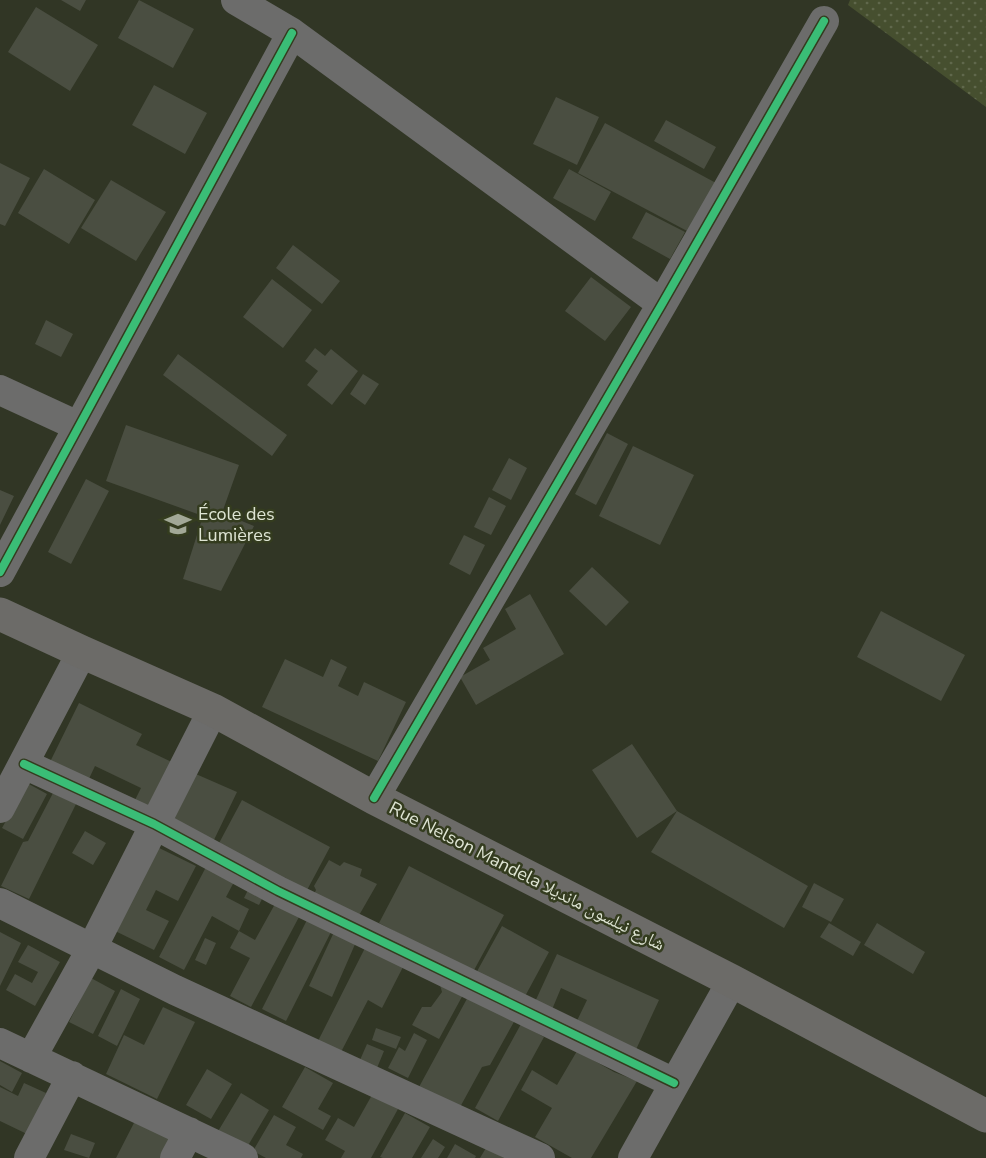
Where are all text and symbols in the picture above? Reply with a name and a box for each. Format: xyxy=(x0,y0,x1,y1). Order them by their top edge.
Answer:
place label: École des Lumières xyxy=(198,502,275,547)
school or university icon: École des Lumières xyxy=(163,509,193,539)
street label: Rue Nelson Mandela شارع نيلسون مانديلا xyxy=(385,796,669,956)

